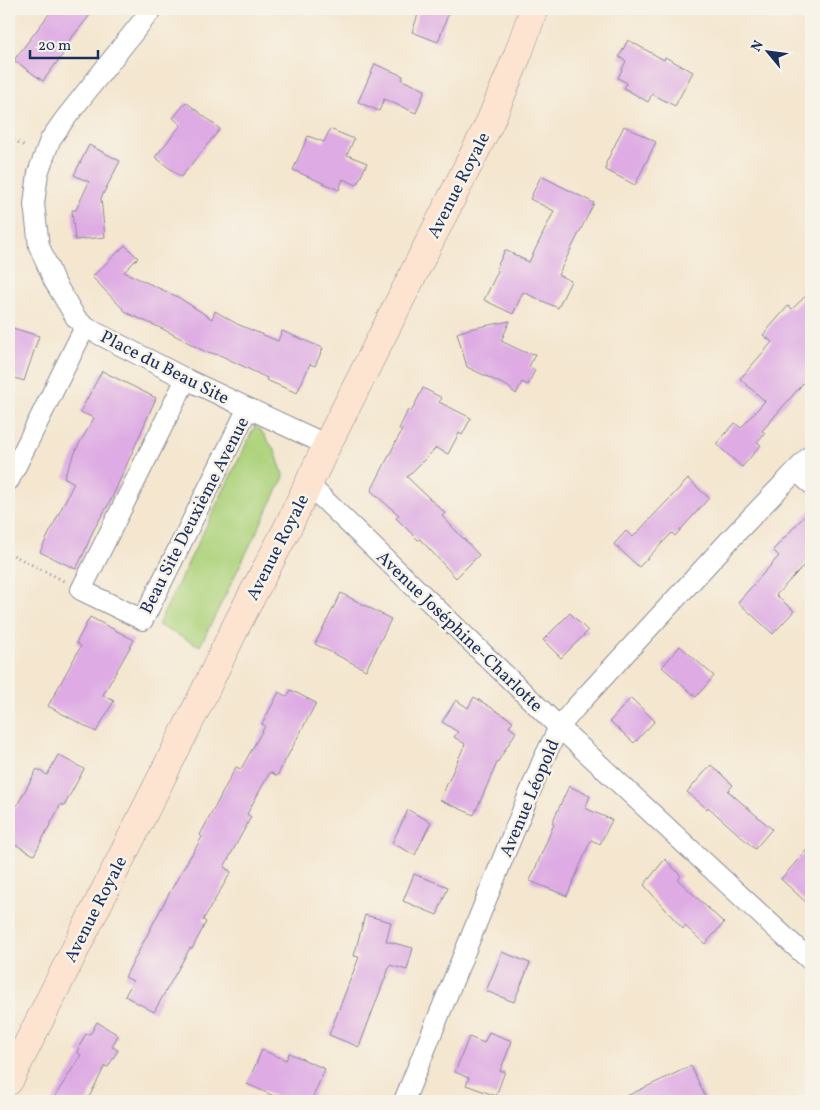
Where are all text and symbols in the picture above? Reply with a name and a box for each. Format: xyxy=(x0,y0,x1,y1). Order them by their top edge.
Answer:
scale bar xyxy=(30,28,98,60)
north arrow xyxy=(742,28,792,78)
text: 20 m xyxy=(38,36,71,57)
text: N xyxy=(747,37,769,55)
street label: Avenue Royale xyxy=(422,128,497,243)
street label: Place du Beau Site xyxy=(96,325,233,412)
street label: Beau Site Deuxième Avenue xyxy=(135,413,256,619)
street label: Avenue Royale xyxy=(241,490,316,605)
street label: Avenue Joséphine-Charlotte xyxy=(370,546,548,718)
street label: Avenue Léopold xyxy=(494,736,566,861)
street label: Avenue Royale xyxy=(59,852,134,967)

